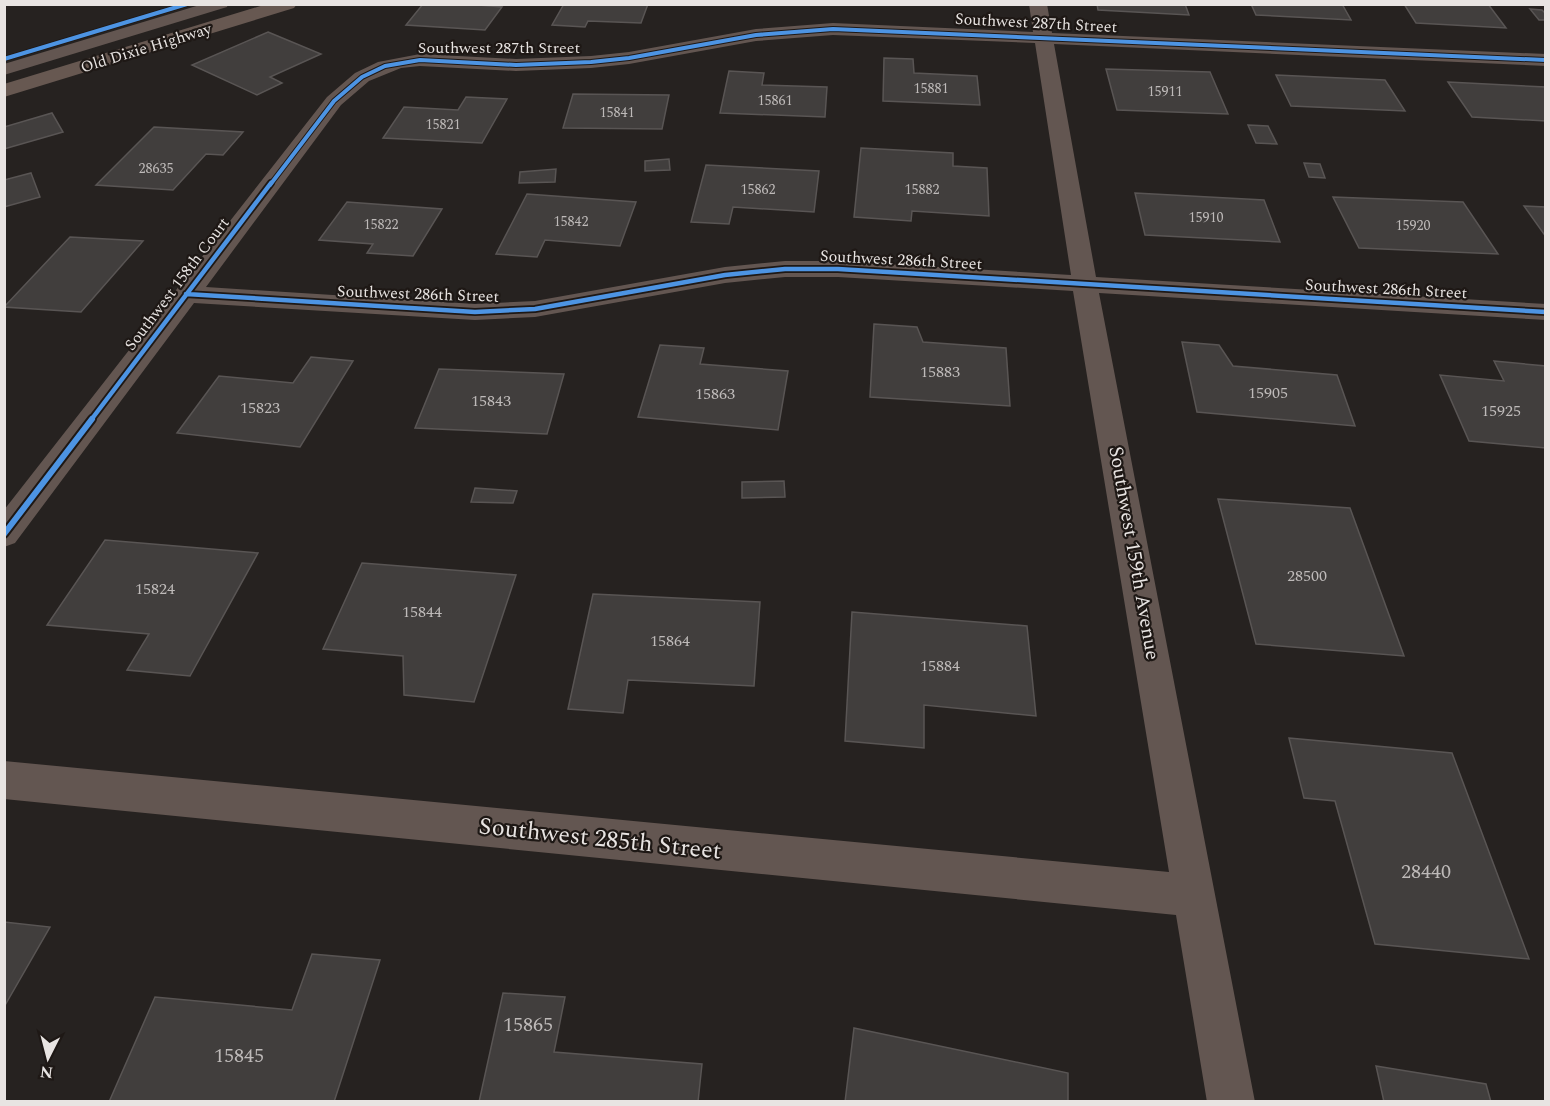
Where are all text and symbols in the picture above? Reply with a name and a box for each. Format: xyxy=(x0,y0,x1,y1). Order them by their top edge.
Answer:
street label: Southwest 287th Street xyxy=(954,7,1118,39)
street label: Old Dixie Highway xyxy=(78,16,216,79)
street label: Southwest 287th Street xyxy=(418,36,581,60)
house number: 15881 xyxy=(914,78,949,99)
house number: 15911 xyxy=(1148,81,1183,102)
house number: 15861 xyxy=(758,90,793,111)
house number: 15841 xyxy=(600,102,635,123)
house number: 15821 xyxy=(426,114,461,135)
house number: 28635 xyxy=(139,158,174,179)
house number: 15862 xyxy=(741,179,776,200)
house number: 15882 xyxy=(905,179,940,200)
house number: 15910 xyxy=(1189,207,1224,228)
house number: 15842 xyxy=(554,211,589,232)
street label: Southwest 158th Court xyxy=(119,212,235,356)
house number: 15822 xyxy=(364,214,399,235)
house number: 15920 xyxy=(1396,215,1431,236)
street label: Southwest 286th Street xyxy=(819,244,983,276)
street label: Southwest 286th Street xyxy=(1304,273,1468,305)
street label: Southwest 286th Street xyxy=(336,279,500,309)
house number: 15883 xyxy=(920,360,960,384)
house number: 15905 xyxy=(1248,381,1288,405)
house number: 15863 xyxy=(695,382,735,406)
house number: 15843 xyxy=(471,389,511,413)
house number: 15823 xyxy=(240,396,280,420)
house number: 15925 xyxy=(1481,399,1521,423)
street label: Southwest 159th Avenue xyxy=(1100,444,1168,662)
house number: 28500 xyxy=(1287,564,1327,588)
house number: 15824 xyxy=(135,577,175,601)
house number: 15844 xyxy=(402,600,442,624)
house number: 15864 xyxy=(650,629,690,653)
house number: 15884 xyxy=(920,654,960,678)
street label: Southwest 285th Street xyxy=(477,808,723,870)
house number: 28440 xyxy=(1401,857,1451,887)
house number: 15865 xyxy=(503,1010,553,1040)
north arrow xyxy=(18,1028,78,1088)
house number: 15845 xyxy=(214,1041,264,1071)
text: N xyxy=(39,1059,54,1085)

